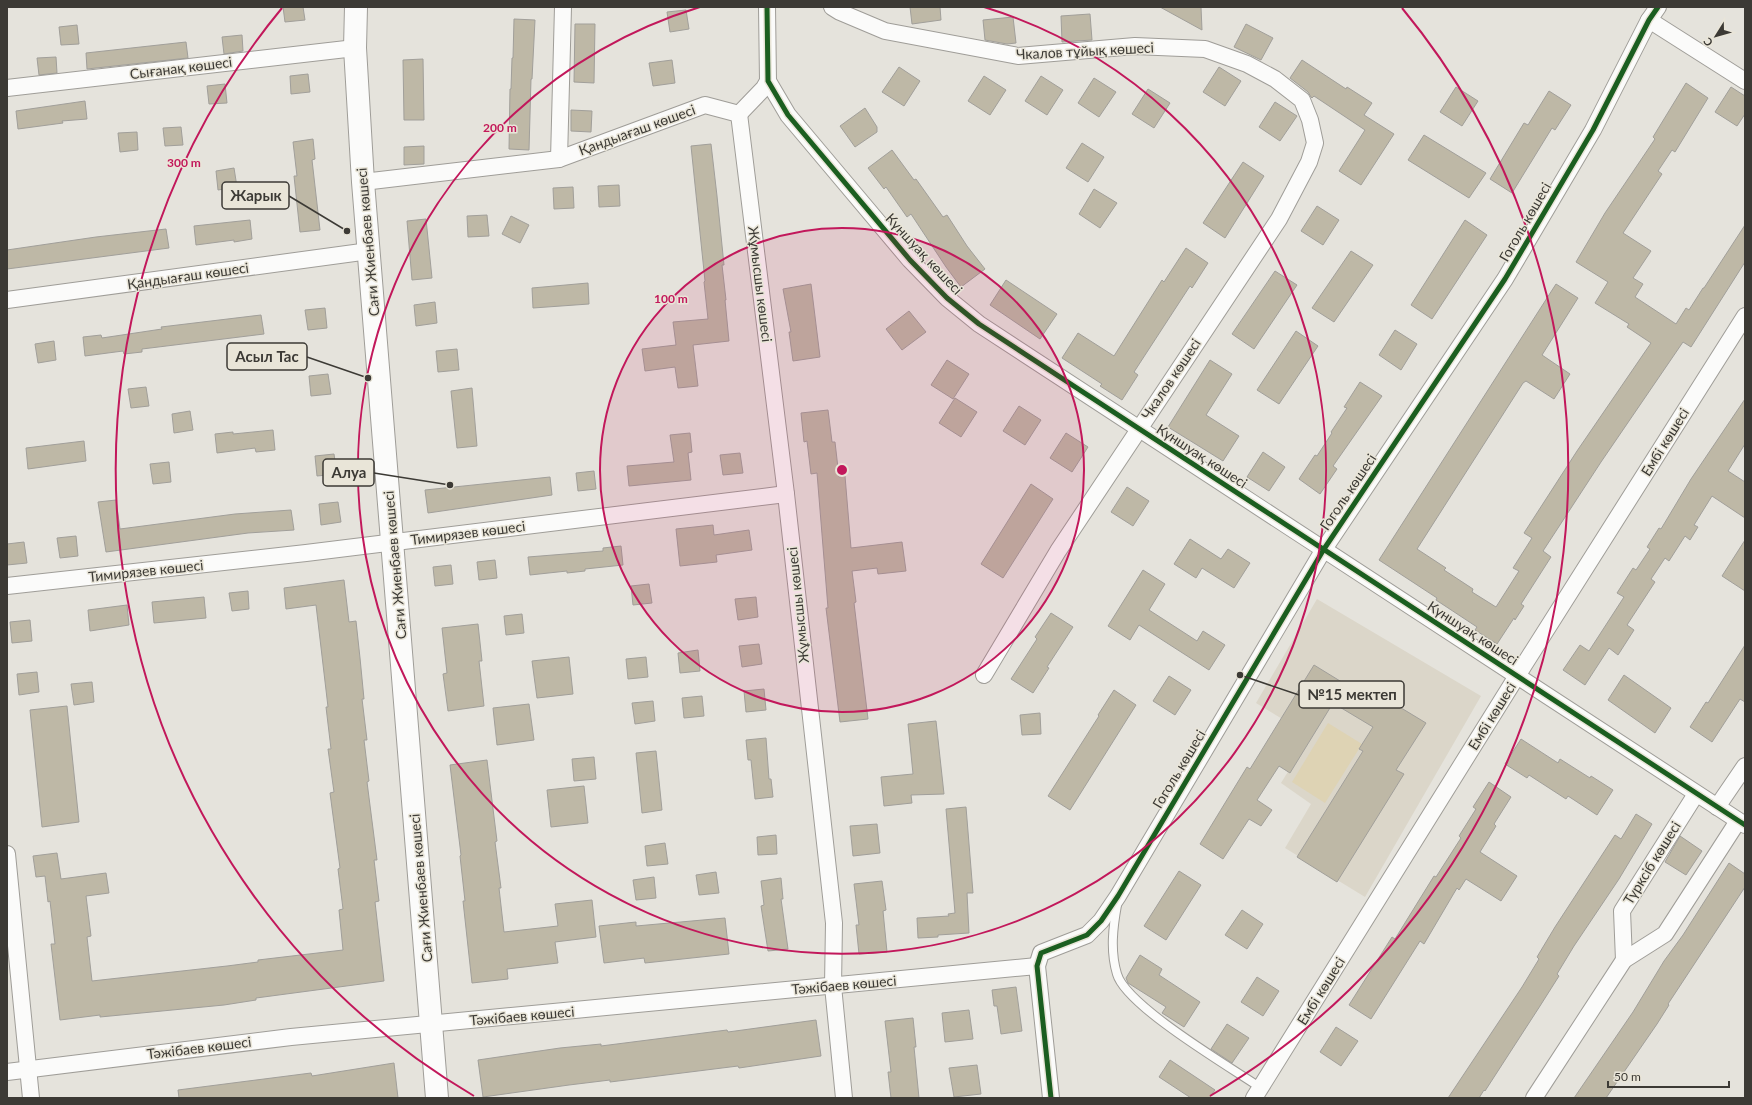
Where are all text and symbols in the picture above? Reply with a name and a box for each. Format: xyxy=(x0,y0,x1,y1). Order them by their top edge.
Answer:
north arrow xyxy=(1696,16,1736,56)
text: С xyxy=(1700,35,1715,49)
street label: Чкалов тұйық көшесі xyxy=(1016,38,1154,63)
street label: Сығанақ көшесі xyxy=(129,53,233,82)
street label: Қандыағаш көшесі xyxy=(576,101,697,158)
text: 200 m xyxy=(483,120,517,135)
text: 300 m xyxy=(167,155,201,170)
street label: Сағи Жиенбаев көшесі xyxy=(353,167,382,317)
street label: Гоголь көшесі xyxy=(1495,179,1554,264)
callout: Жарык xyxy=(222,182,289,209)
text: Жарык xyxy=(230,186,282,204)
street label: Күншуақ көшесі xyxy=(882,210,966,298)
street label: Жұмысшы көшесі xyxy=(745,225,776,343)
street label: Қандыағаш көшесі xyxy=(126,259,250,292)
text: 100 m xyxy=(654,291,688,306)
street label: Чкалов көшесі xyxy=(1137,335,1204,422)
callout: Асыл Тас xyxy=(227,343,307,370)
text: Асыл Тас xyxy=(234,347,299,365)
street label: Ембі көшесі xyxy=(1637,405,1692,479)
street label: Күншуақ көшесі xyxy=(1154,420,1251,491)
street label: Гоголь көшесі xyxy=(1316,450,1379,533)
callout: Алуа xyxy=(323,459,374,486)
text: Алуа xyxy=(331,463,366,481)
centre of rings xyxy=(835,463,849,477)
street label: Сағи Жиенбаев көшесі xyxy=(380,490,409,640)
street label: Тимирязев көшесі xyxy=(410,517,526,548)
street label: Жұмысшы көшесі xyxy=(783,546,812,664)
street label: Тимирязев көшесі xyxy=(88,556,204,585)
street label: Күншуақ көшесі xyxy=(1425,597,1522,668)
street label: Ембі көшесі xyxy=(1464,679,1519,753)
callout: №15 мектеп xyxy=(1299,681,1404,708)
text: №15 мектеп xyxy=(1307,685,1397,703)
street label: Гоголь көшесі xyxy=(1148,726,1209,811)
street label: Сағи Жиенбаев көшесі xyxy=(406,813,435,963)
street label: Түрксіб көшесі xyxy=(1619,818,1684,907)
street label: Ембі көшесі xyxy=(1293,954,1348,1028)
street label: Тәжібаев көшесі xyxy=(791,971,897,998)
street label: Тәжібаев көшесі xyxy=(469,1002,575,1029)
street label: Тәжібаев көшесі xyxy=(146,1033,252,1062)
scale bar xyxy=(1608,1063,1729,1089)
text: 50 m xyxy=(1614,1069,1641,1084)

